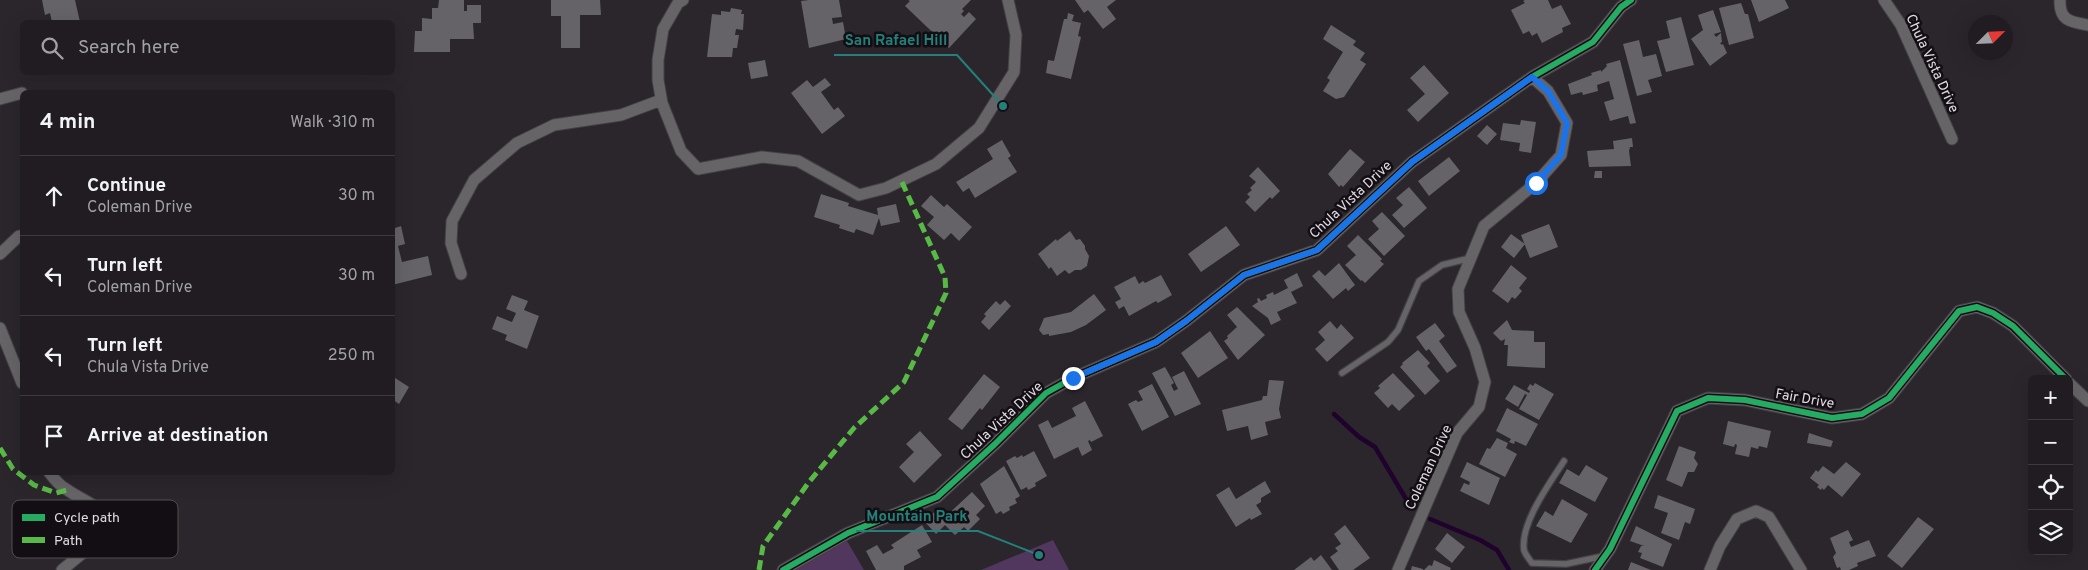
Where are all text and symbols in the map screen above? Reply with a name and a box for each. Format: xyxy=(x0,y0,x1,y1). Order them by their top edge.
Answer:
street label: Chula Vista Drive xyxy=(1901,12,1962,116)
north arrow xyxy=(1968,15,2013,60)
search box xyxy=(20,20,395,75)
callout: San Rafael Hill xyxy=(834,25,957,55)
text: San Rafael Hill xyxy=(845,32,947,51)
icon: search xyxy=(38,34,66,62)
text: Search here xyxy=(78,36,180,60)
text: 4 min xyxy=(40,109,96,136)
text: Walk · 310 m xyxy=(290,113,375,133)
street label: Chula Vista Drive xyxy=(1306,158,1396,243)
route start xyxy=(1525,172,1548,195)
text: Continue xyxy=(87,174,166,198)
icon: ahead xyxy=(40,182,68,210)
text: 30 m xyxy=(338,186,375,206)
text: Coleman Drive xyxy=(87,198,192,218)
text: Turn left xyxy=(87,254,163,278)
icon: left xyxy=(40,262,68,290)
text: 30 m xyxy=(338,266,375,286)
text: Coleman Drive xyxy=(87,278,192,298)
text: Turn left xyxy=(87,334,163,358)
icon: left xyxy=(40,342,68,370)
text: 250 m xyxy=(328,346,375,366)
text: Chula Vista Drive xyxy=(87,358,209,378)
route end xyxy=(1062,367,1085,390)
map controls xyxy=(2028,375,2073,555)
button: + xyxy=(2028,375,2073,420)
street label: Chula Vista Drive xyxy=(957,379,1047,464)
street label: Fair Drive xyxy=(1774,386,1836,413)
button: − xyxy=(2028,420,2073,465)
icon: arrive xyxy=(40,422,68,450)
street label: Coleman Drive xyxy=(1402,422,1457,513)
text: Arrive at destination xyxy=(87,424,268,448)
button: locate xyxy=(2028,465,2073,510)
legend xyxy=(12,500,178,558)
callout: Mountain Park xyxy=(856,501,978,531)
text: Mountain Park xyxy=(866,508,968,527)
text: Cycle path xyxy=(54,510,120,527)
button: layers xyxy=(2028,510,2073,555)
text: Path xyxy=(54,533,83,550)

